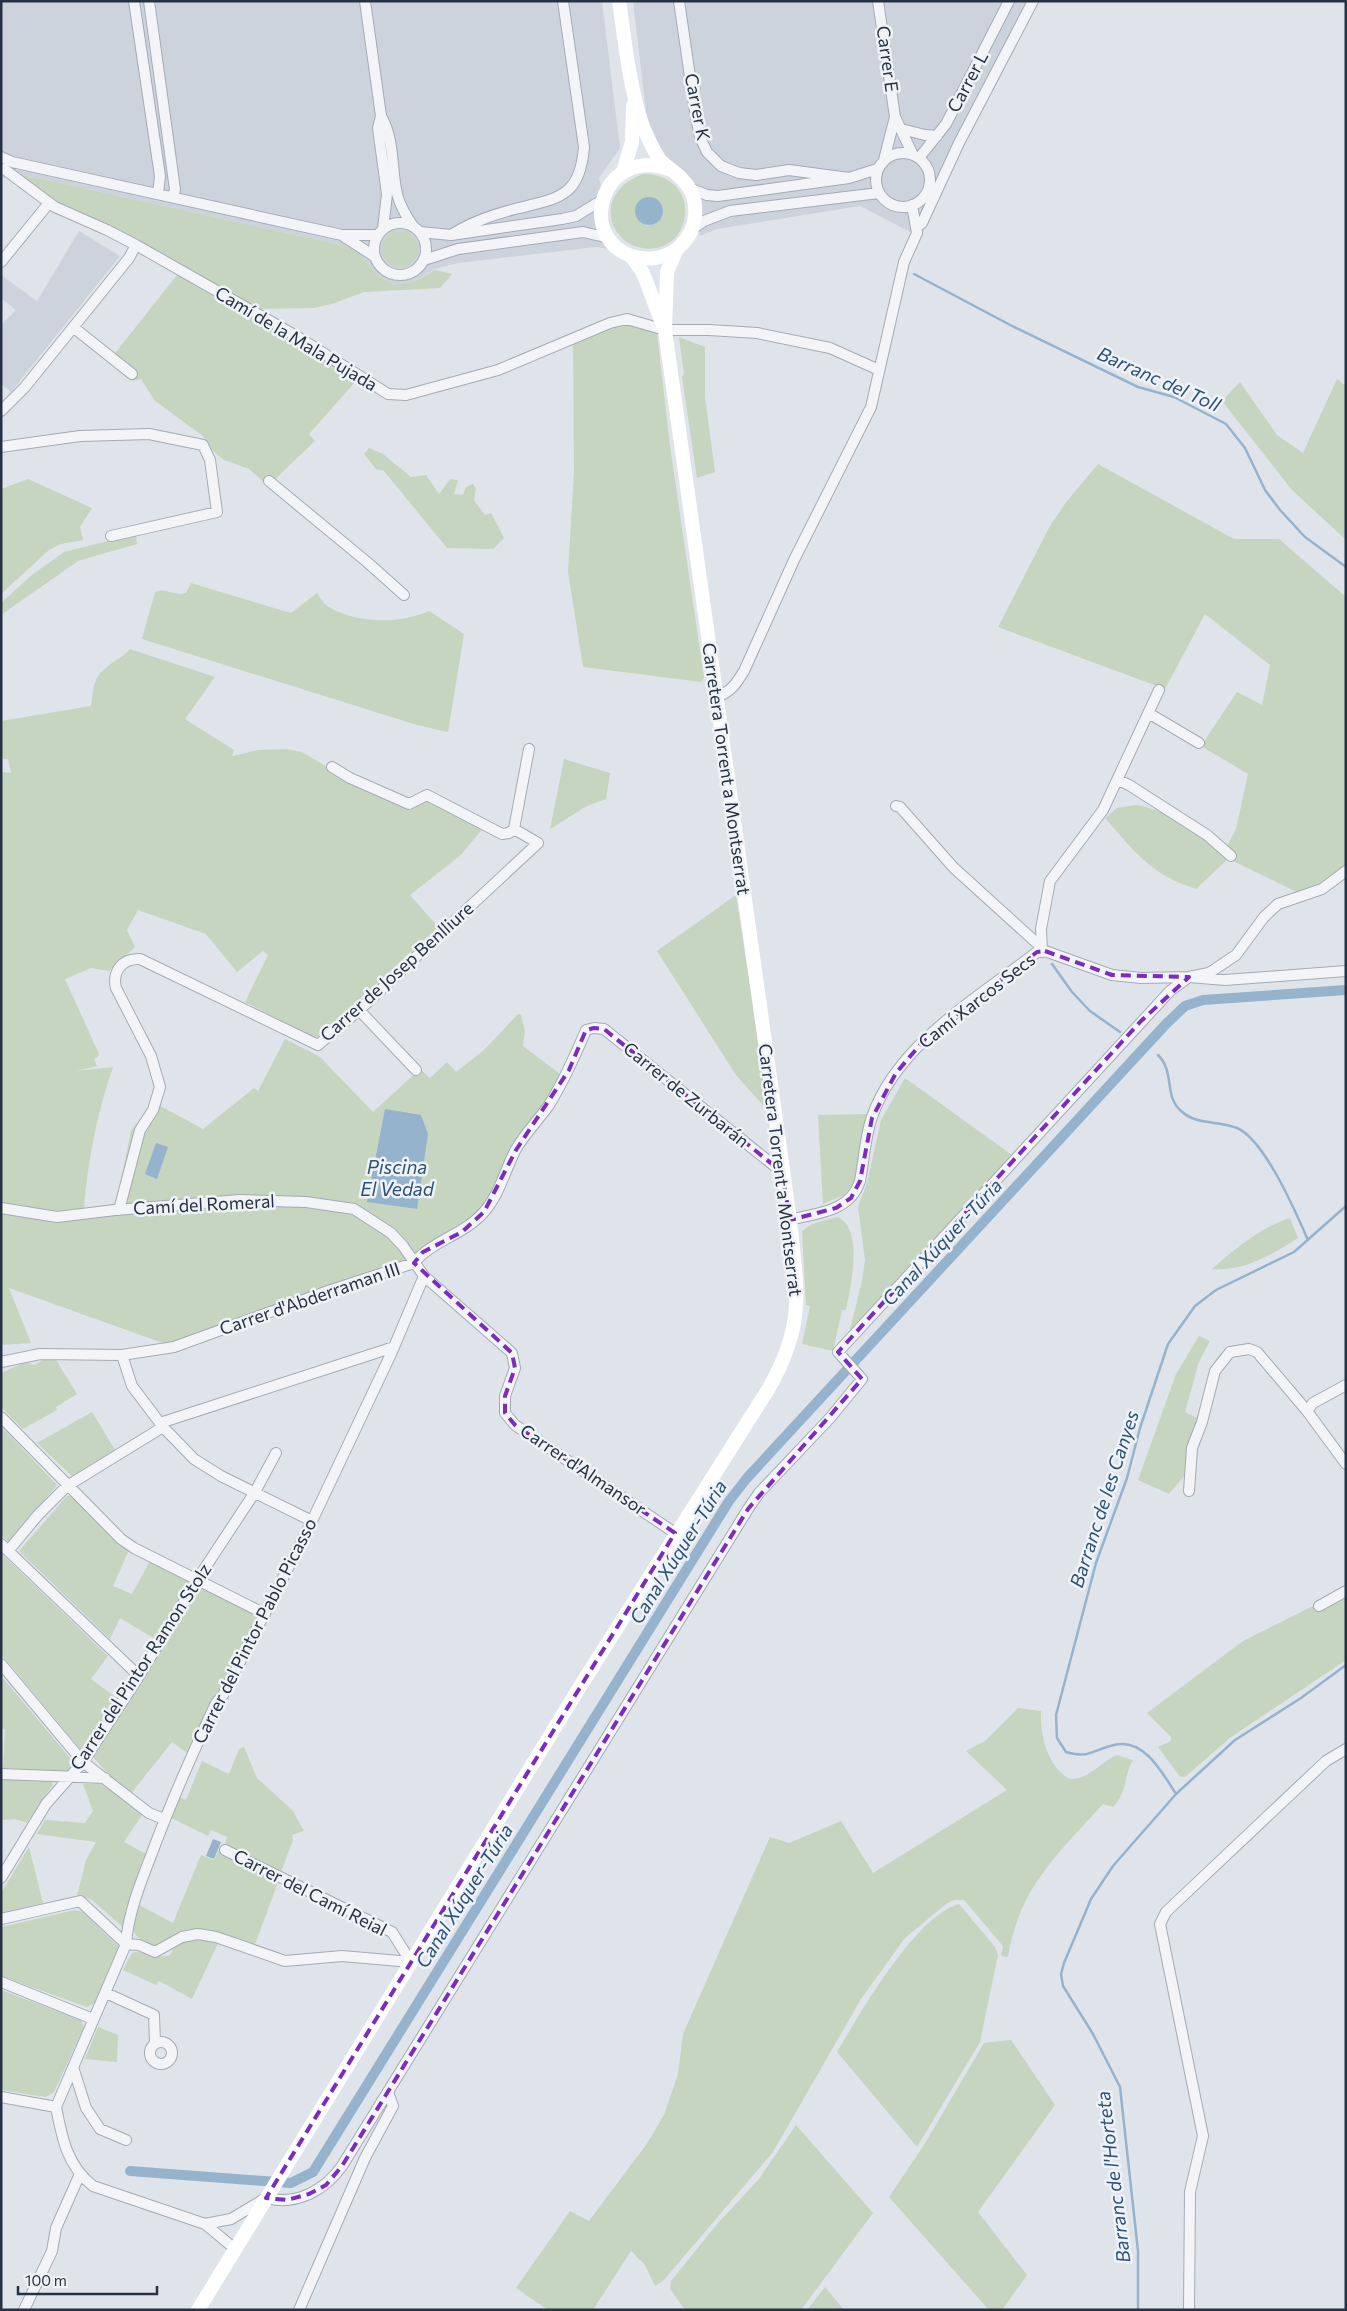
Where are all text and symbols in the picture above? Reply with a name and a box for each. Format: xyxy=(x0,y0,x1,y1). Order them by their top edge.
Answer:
street label: Carrer E xyxy=(872,24,904,93)
street label: Carrer L xyxy=(942,47,992,116)
street label: Carrer K xyxy=(681,71,715,142)
street label: Camí de la Mala Pujada xyxy=(211,281,382,395)
water label: Barranc del Toll xyxy=(1094,341,1225,416)
street label: Carretera Torrent a Montserrat xyxy=(698,641,756,896)
street label: Carrer de Josep Benlliure xyxy=(315,897,477,1046)
street label: Camí Xarcos Secs xyxy=(914,948,1039,1053)
street label: Carrer de Zurbarán xyxy=(619,1037,754,1152)
street label: Carretera Torrent a Montserrat xyxy=(755,1042,807,1298)
water label: Piscina El Vedad xyxy=(360,1155,435,1200)
water label: Canal Xúquer-Túria xyxy=(877,1173,1006,1310)
street label: Camí del Romeral xyxy=(133,1189,275,1219)
street label: Carrer d'Abderraman III xyxy=(216,1257,403,1339)
water label: Barranc de les Canyes xyxy=(1064,1407,1143,1590)
street label: Carrer d'Almansor xyxy=(516,1419,651,1520)
water label: Canal Xúquer-Túria xyxy=(624,1476,731,1628)
street label: Carrer del Pintor Pablo Picasso xyxy=(188,1514,321,1747)
street label: Carrer del Pintor Ramon Stolz xyxy=(65,1559,215,1774)
water label: Canal Xúquer-Túria xyxy=(410,1820,517,1972)
street label: Carrer del Camí Reial xyxy=(230,1844,391,1940)
water label: Barranc de l'Horteta xyxy=(1091,2090,1134,2264)
scale bar xyxy=(18,2264,156,2296)
text: 100 m xyxy=(25,2271,67,2289)

